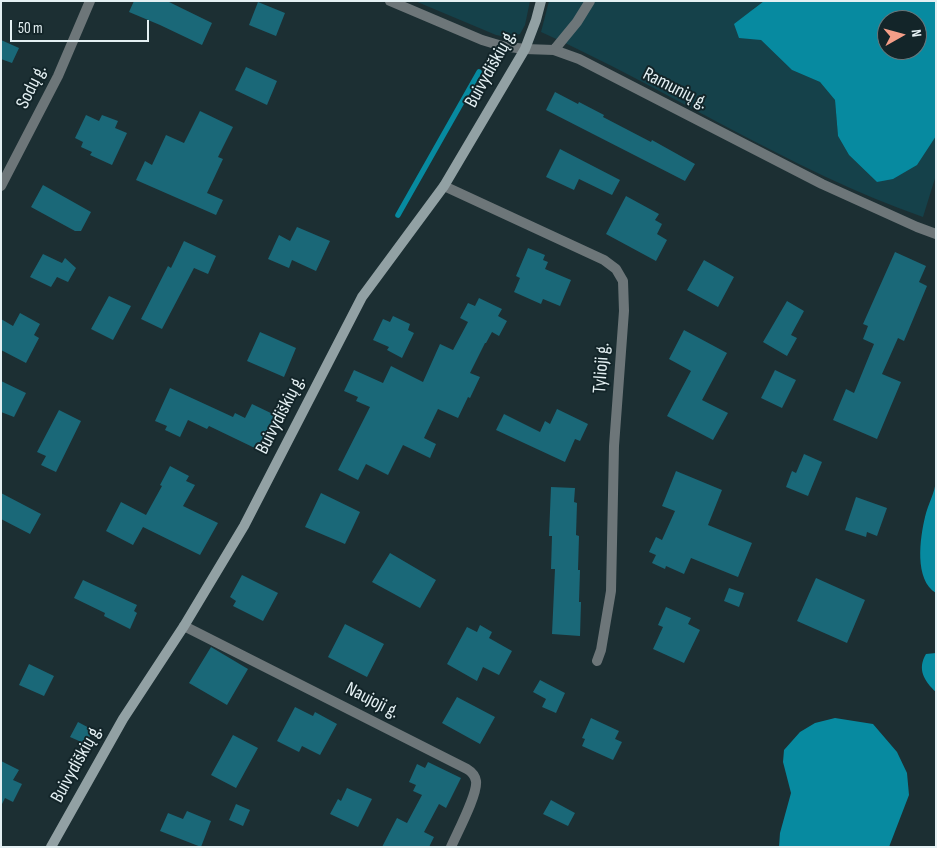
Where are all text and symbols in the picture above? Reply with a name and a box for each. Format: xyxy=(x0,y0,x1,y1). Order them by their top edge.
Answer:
scale bar xyxy=(12,10,151,42)
north arrow xyxy=(877,10,927,60)
text: 50 m xyxy=(18,19,43,38)
street label: Buivydiškių g. xyxy=(460,26,522,112)
text: N xyxy=(907,28,925,38)
street label: Sodų g. xyxy=(12,61,52,113)
street label: Ramunių g. xyxy=(639,63,711,115)
street label: Tylioji g. xyxy=(589,342,615,394)
street label: Buivydiškių g. xyxy=(251,372,311,458)
street label: Naujoji g. xyxy=(341,678,403,724)
street label: Buivydiškių g. xyxy=(46,721,108,807)

